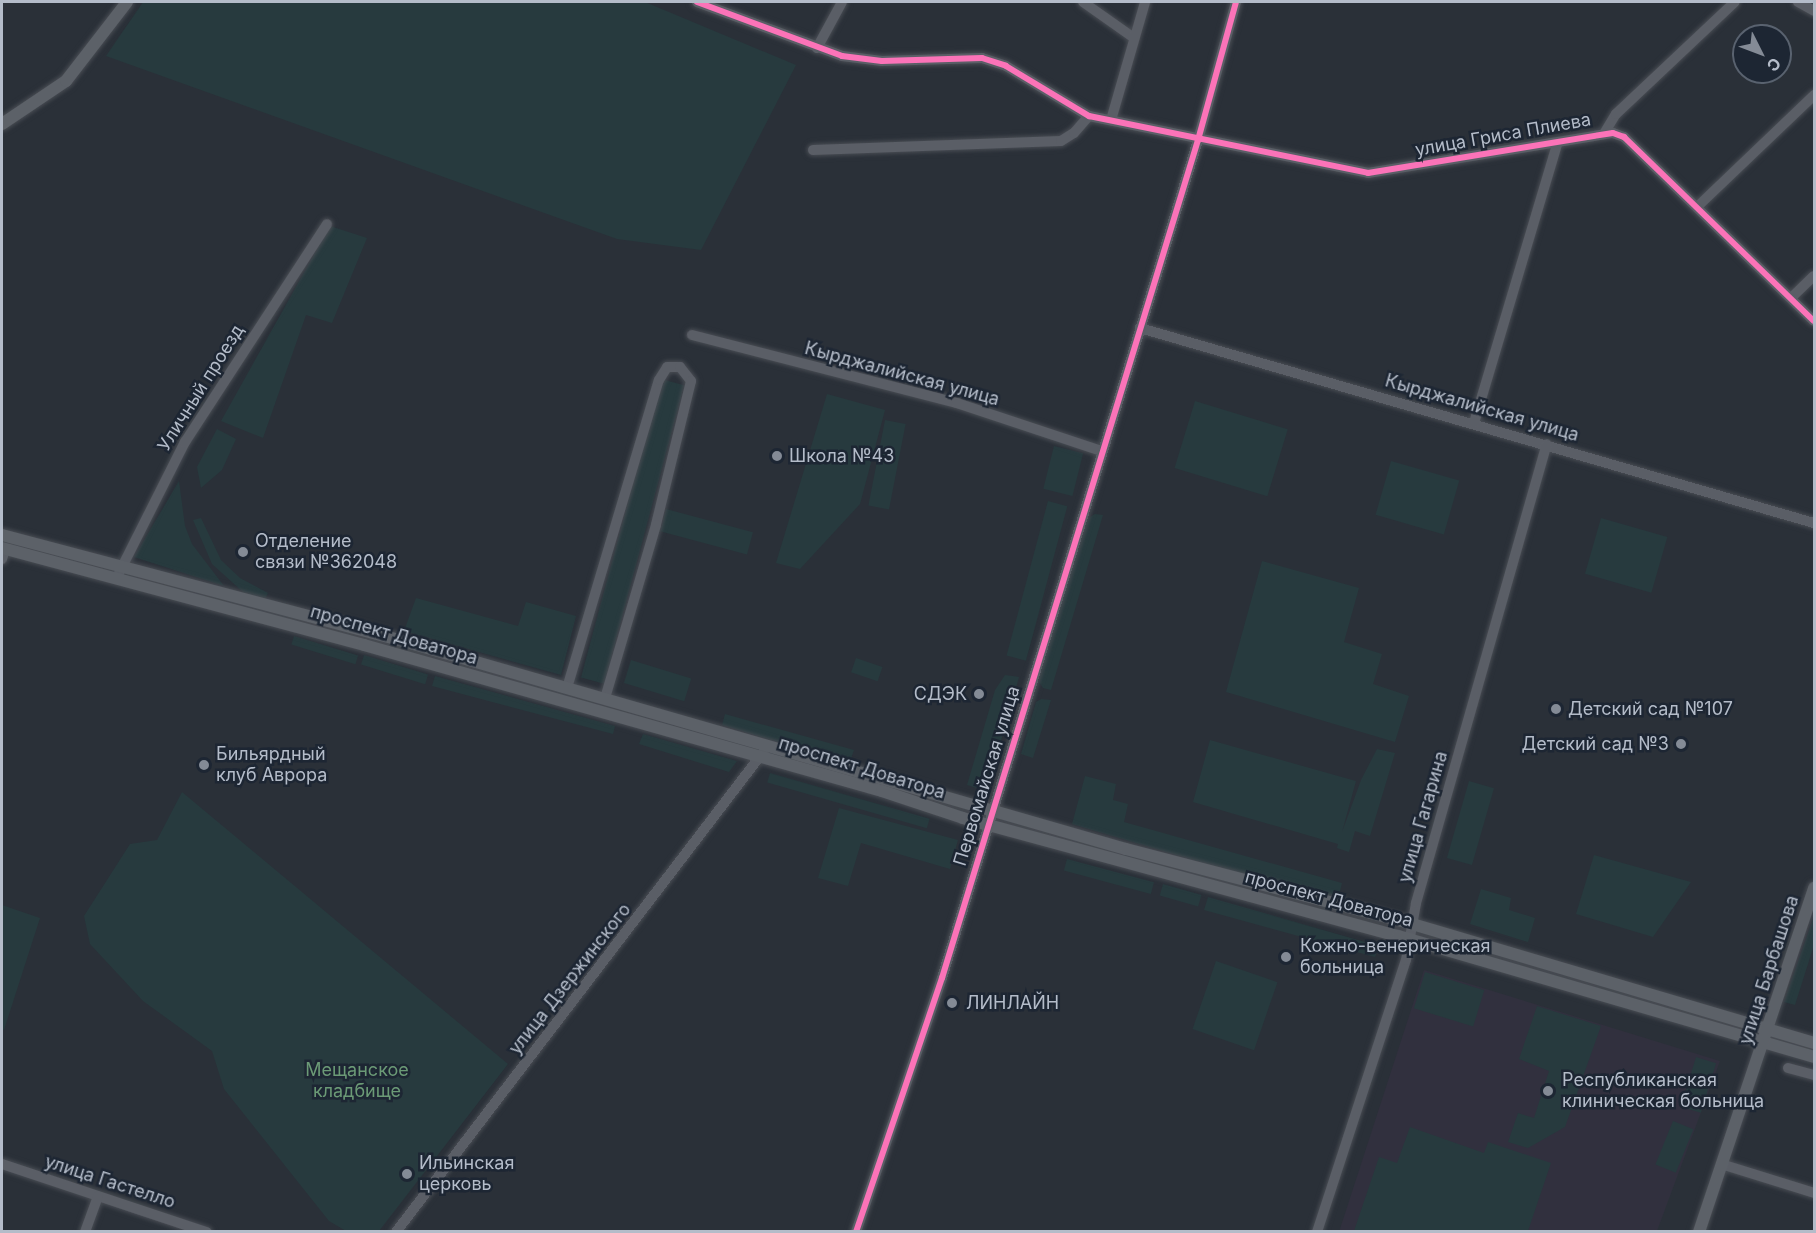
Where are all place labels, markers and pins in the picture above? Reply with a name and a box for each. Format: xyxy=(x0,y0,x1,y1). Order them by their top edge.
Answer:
place label: Школа №43 xyxy=(789,445,894,467)
marker: Школа №43 xyxy=(770,449,784,463)
place label: Отделение связи №362048 xyxy=(255,531,397,574)
marker: Отделение связи №362048 xyxy=(236,545,250,559)
place label: СДЭК xyxy=(914,683,967,705)
marker: СДЭК xyxy=(972,687,986,701)
place label: Детский сад №107 xyxy=(1568,698,1733,720)
marker: Детский сад №107 xyxy=(1549,702,1563,716)
place label: Детский сад №3 xyxy=(1522,733,1669,755)
marker: Детский сад №3 xyxy=(1674,737,1688,751)
place label: Бильярдный клуб Аврора xyxy=(216,744,327,786)
marker: Бильярдный клуб Аврора xyxy=(197,758,211,772)
place label: Кожно-венерическая больница xyxy=(1300,936,1491,978)
marker: Кожно-венерическая больница xyxy=(1277,948,1295,966)
place label: ЛИНЛАЙН xyxy=(966,992,1059,1014)
marker: ЛИНЛАЙН xyxy=(943,994,961,1012)
place label: Республиканская клиническая больница xyxy=(1562,1070,1764,1112)
marker: Республиканская клиническая больница xyxy=(1539,1082,1557,1100)
place label: Ильинская церковь xyxy=(419,1153,514,1196)
marker: Ильинская церковь xyxy=(400,1167,414,1181)

